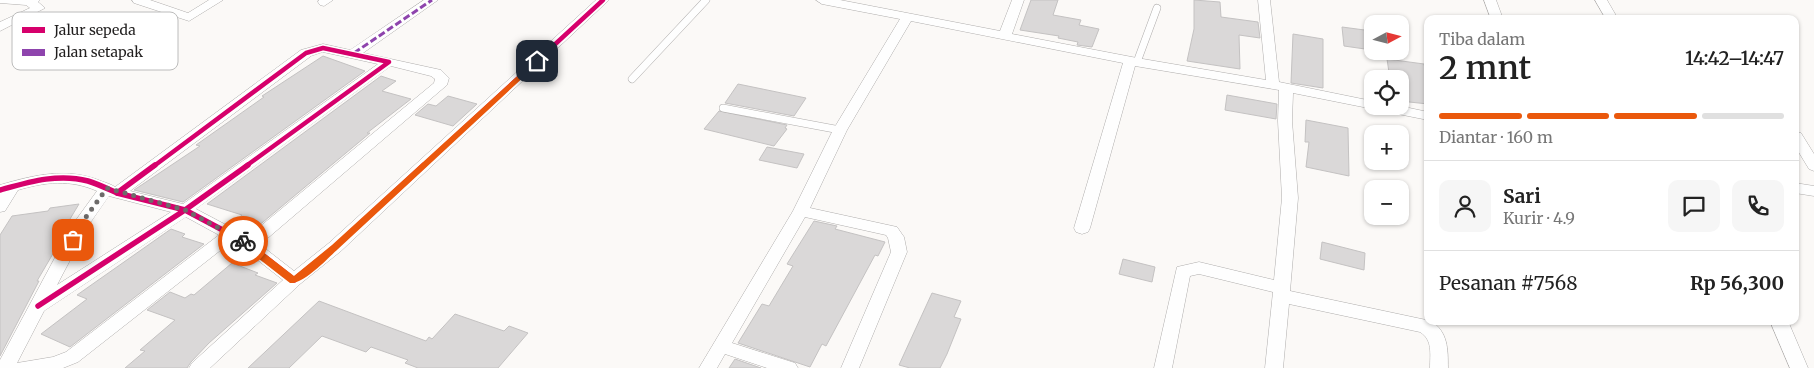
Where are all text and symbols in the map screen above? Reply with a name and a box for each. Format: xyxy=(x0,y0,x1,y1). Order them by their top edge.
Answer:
legend xyxy=(12,12,178,70)
north arrow xyxy=(1364,15,1409,60)
map controls xyxy=(1364,15,1409,225)
text: Jalur sepeda xyxy=(53,21,136,39)
text: Tiba dalam xyxy=(1439,29,1525,49)
pin xyxy=(516,40,558,82)
text: Jalan setapak xyxy=(53,43,143,61)
text: 14:42–14:47 xyxy=(1685,46,1784,70)
icon: home xyxy=(523,47,551,75)
text: 2 mnt xyxy=(1439,48,1531,88)
button: locate xyxy=(1364,70,1409,115)
button: + xyxy=(1364,125,1409,170)
text: Diantar · 160 m xyxy=(1439,127,1553,147)
button: − xyxy=(1364,180,1409,225)
button: person xyxy=(1439,180,1491,232)
button: chat xyxy=(1668,180,1720,232)
button: phone xyxy=(1732,180,1784,232)
text: Sari xyxy=(1503,184,1541,208)
text: Kurir · 4.9 xyxy=(1503,208,1575,228)
courier xyxy=(218,216,268,266)
pin xyxy=(52,219,94,261)
icon: bag xyxy=(59,226,87,254)
icon: bike xyxy=(229,227,257,255)
text: Pesanan #7568 xyxy=(1439,271,1577,295)
text: Rp 56,300 xyxy=(1690,271,1784,295)

